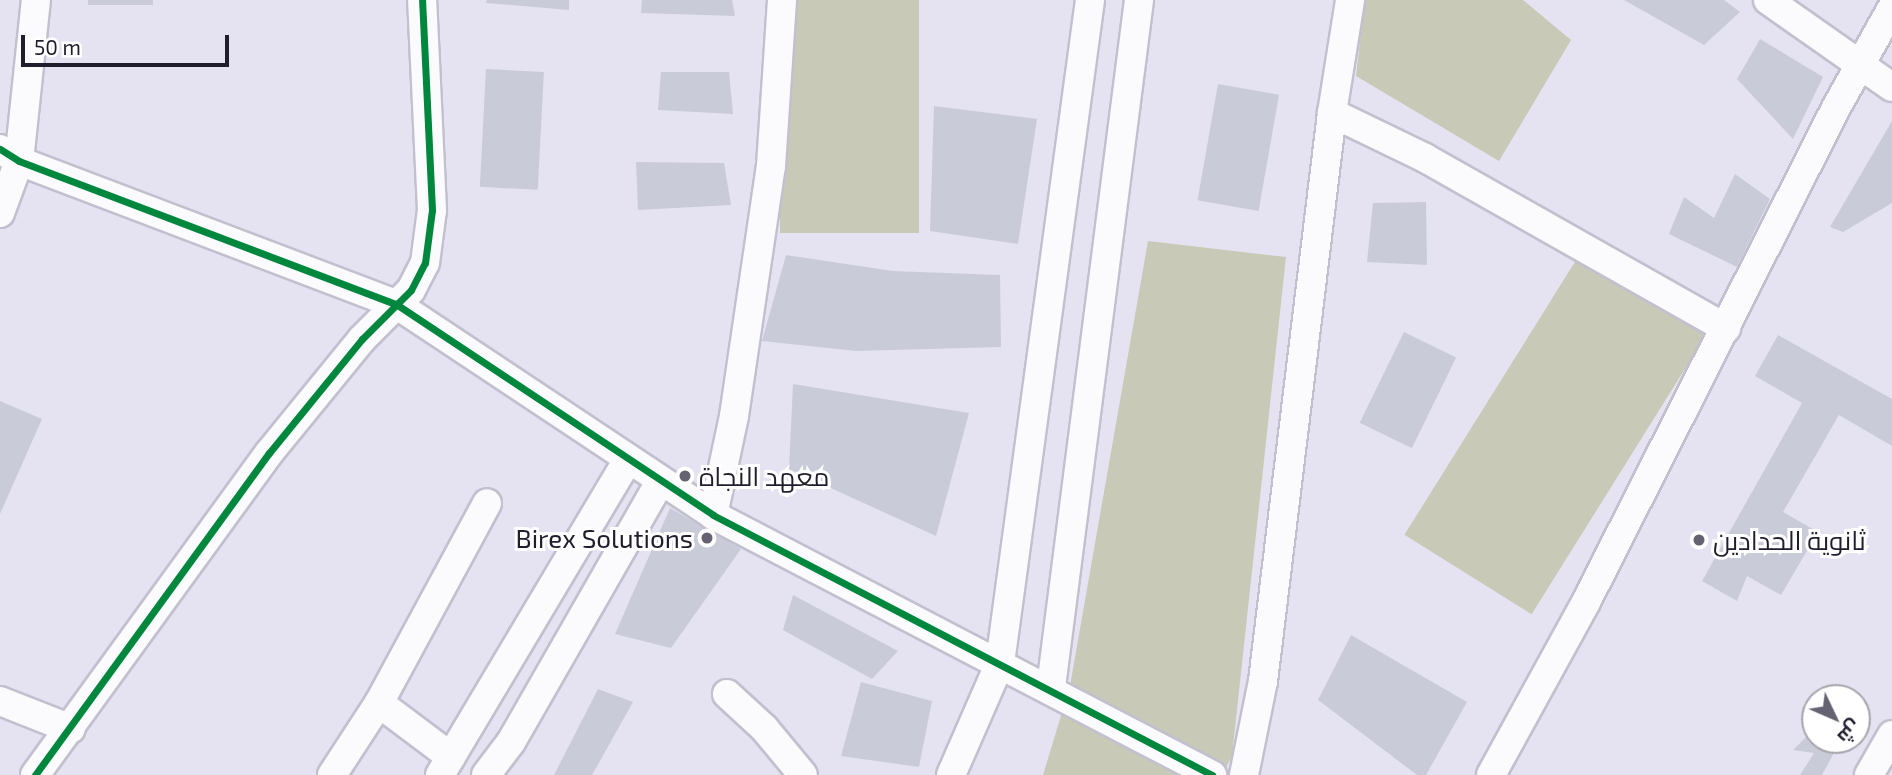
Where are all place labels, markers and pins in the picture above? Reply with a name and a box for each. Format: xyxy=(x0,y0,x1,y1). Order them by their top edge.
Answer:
place label: معهد النجاة xyxy=(699,460,829,492)
marker: معهد النجاة xyxy=(677,468,693,484)
place label: Birex Solutions xyxy=(516,522,693,554)
place label: ثانوية الحدادين xyxy=(1713,524,1866,556)
marker: Birex Solutions xyxy=(699,530,715,546)
marker: ثانوية الحدادين xyxy=(1691,532,1707,548)

